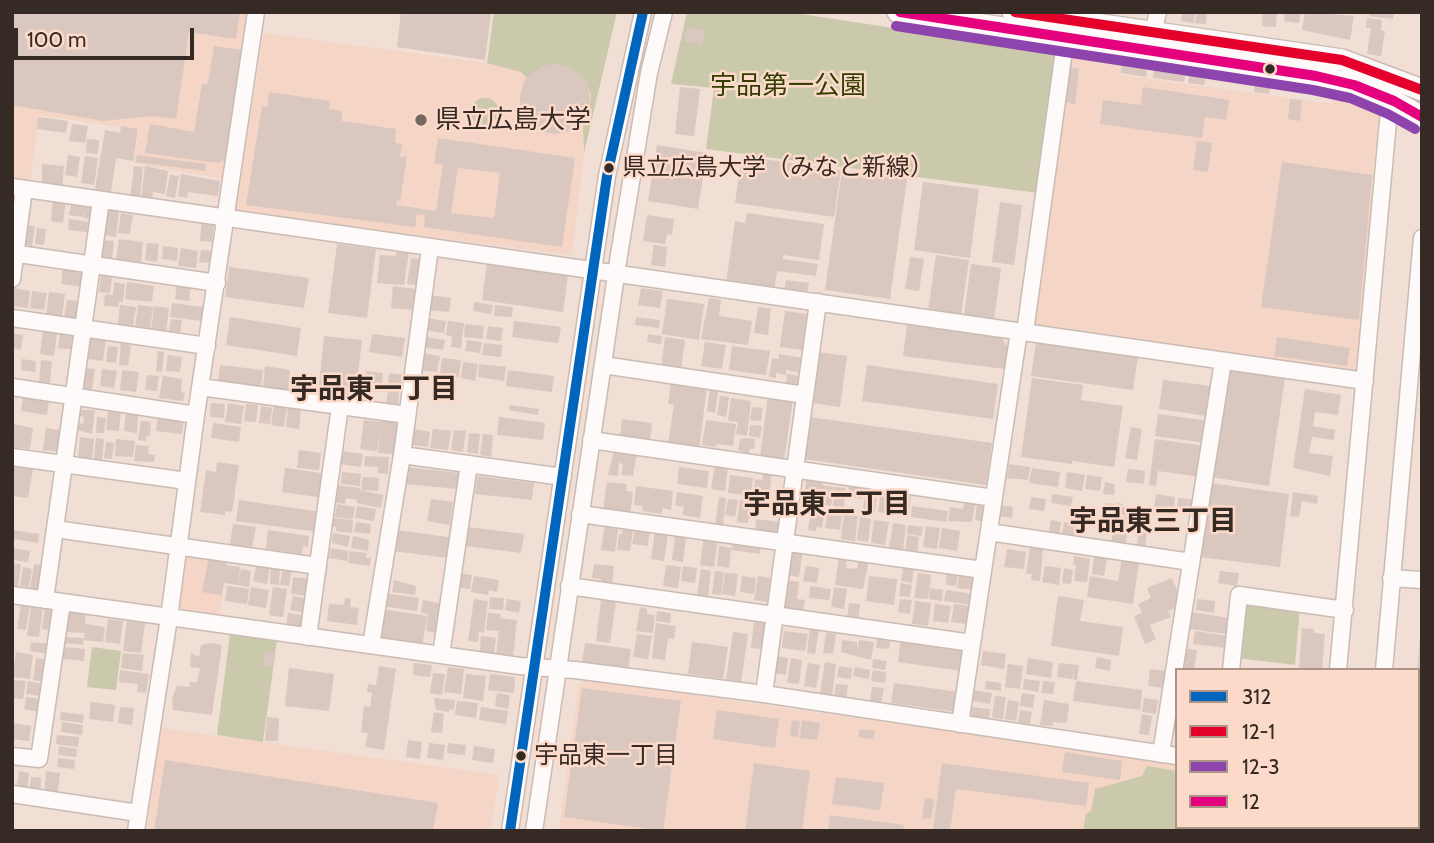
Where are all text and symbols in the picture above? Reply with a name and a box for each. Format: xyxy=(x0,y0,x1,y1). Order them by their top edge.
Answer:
scale bar xyxy=(18,14,198,58)
text: 100 m xyxy=(27,27,86,52)
unlabelled marker xyxy=(1263,62,1277,76)
park label: 宇品第一公園 xyxy=(710,70,866,102)
place label: 県立広島大学 xyxy=(435,104,591,136)
marker: 県立広島大学 xyxy=(413,112,429,128)
place label: 県立広島大学（みなと新線） xyxy=(622,154,934,182)
marker: 県立広島大学（みなと新線） xyxy=(602,161,616,175)
district label: 宇品東一丁目 xyxy=(290,373,458,407)
district label: 宇品東二丁目 xyxy=(743,488,911,522)
district label: 宇品東三丁目 xyxy=(1069,505,1237,539)
legend xyxy=(1175,668,1420,829)
text: 312 xyxy=(1242,684,1271,709)
text: 12-1 xyxy=(1242,719,1275,744)
place label: 宇品東一丁目 xyxy=(534,742,678,770)
marker: 宇品東一丁目 xyxy=(514,749,528,763)
text: 12-3 xyxy=(1242,754,1280,779)
text: 12 xyxy=(1242,789,1260,814)

